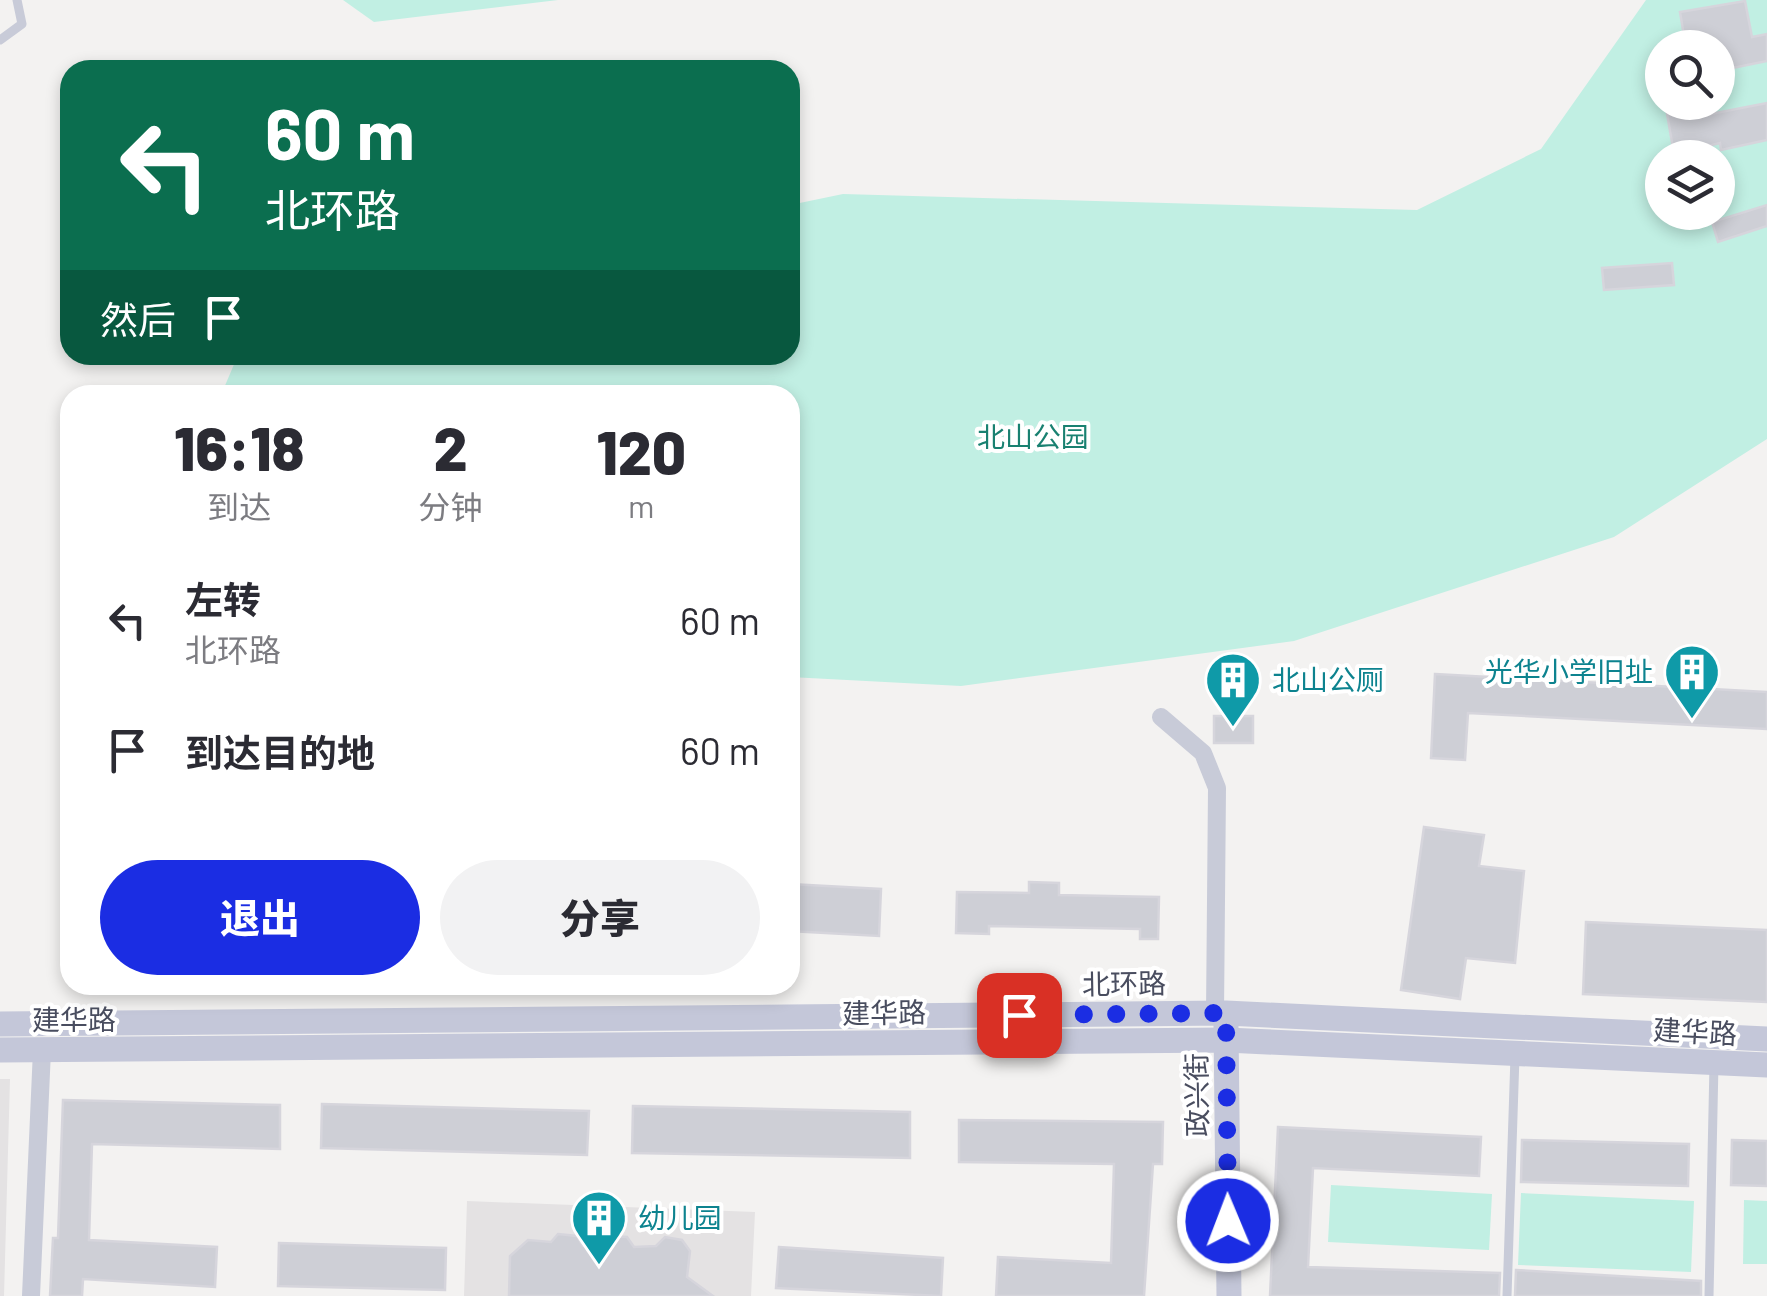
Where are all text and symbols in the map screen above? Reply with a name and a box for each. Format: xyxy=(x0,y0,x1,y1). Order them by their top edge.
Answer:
map controls xyxy=(1645,30,1735,230)
button: search xyxy=(1645,30,1735,120)
text: 60 m xyxy=(265,90,415,174)
icon: left xyxy=(100,100,230,230)
button: layers xyxy=(1645,140,1735,230)
text: 北环路 xyxy=(265,182,400,236)
icon: arrive xyxy=(196,290,251,345)
text: 然后 xyxy=(100,296,176,342)
text: 16:18 xyxy=(174,411,305,483)
text: 2 xyxy=(433,411,468,483)
text: 120 xyxy=(596,415,686,487)
park label: 北山公园 xyxy=(977,419,1089,453)
text: m xyxy=(628,486,654,524)
text: 到达 xyxy=(207,487,271,525)
text: 分钟 xyxy=(418,487,482,525)
text: 左转 xyxy=(185,576,261,622)
icon: left xyxy=(100,593,155,648)
text: 60 m xyxy=(680,597,760,643)
text: 北环路 xyxy=(185,630,281,668)
building icon: 光华小学旧址 xyxy=(1662,642,1722,721)
building icon: 北山公厕 xyxy=(1203,650,1263,729)
place label: 光华小学旧址 xyxy=(1485,654,1653,688)
place label: 北山公厕 xyxy=(1272,662,1384,696)
icon: arrive xyxy=(100,723,155,778)
text: 60 m xyxy=(680,727,760,773)
text: 到达目的地 xyxy=(185,729,375,775)
button: 退出 xyxy=(100,860,420,975)
button: 分享 xyxy=(440,860,760,975)
street label: 北环路 xyxy=(1082,965,1166,1001)
pin xyxy=(977,973,1062,1058)
icon: arrive xyxy=(992,988,1047,1043)
street label: 建华路 xyxy=(842,994,926,1030)
street label: 建华路 xyxy=(32,1002,116,1036)
street label: 建华路 xyxy=(1652,1012,1738,1050)
street label: 政兴街 xyxy=(1178,1053,1214,1137)
position arrow xyxy=(1176,1169,1280,1273)
building icon: 幼儿园 xyxy=(569,1188,629,1267)
place label: 幼儿园 xyxy=(638,1200,722,1234)

